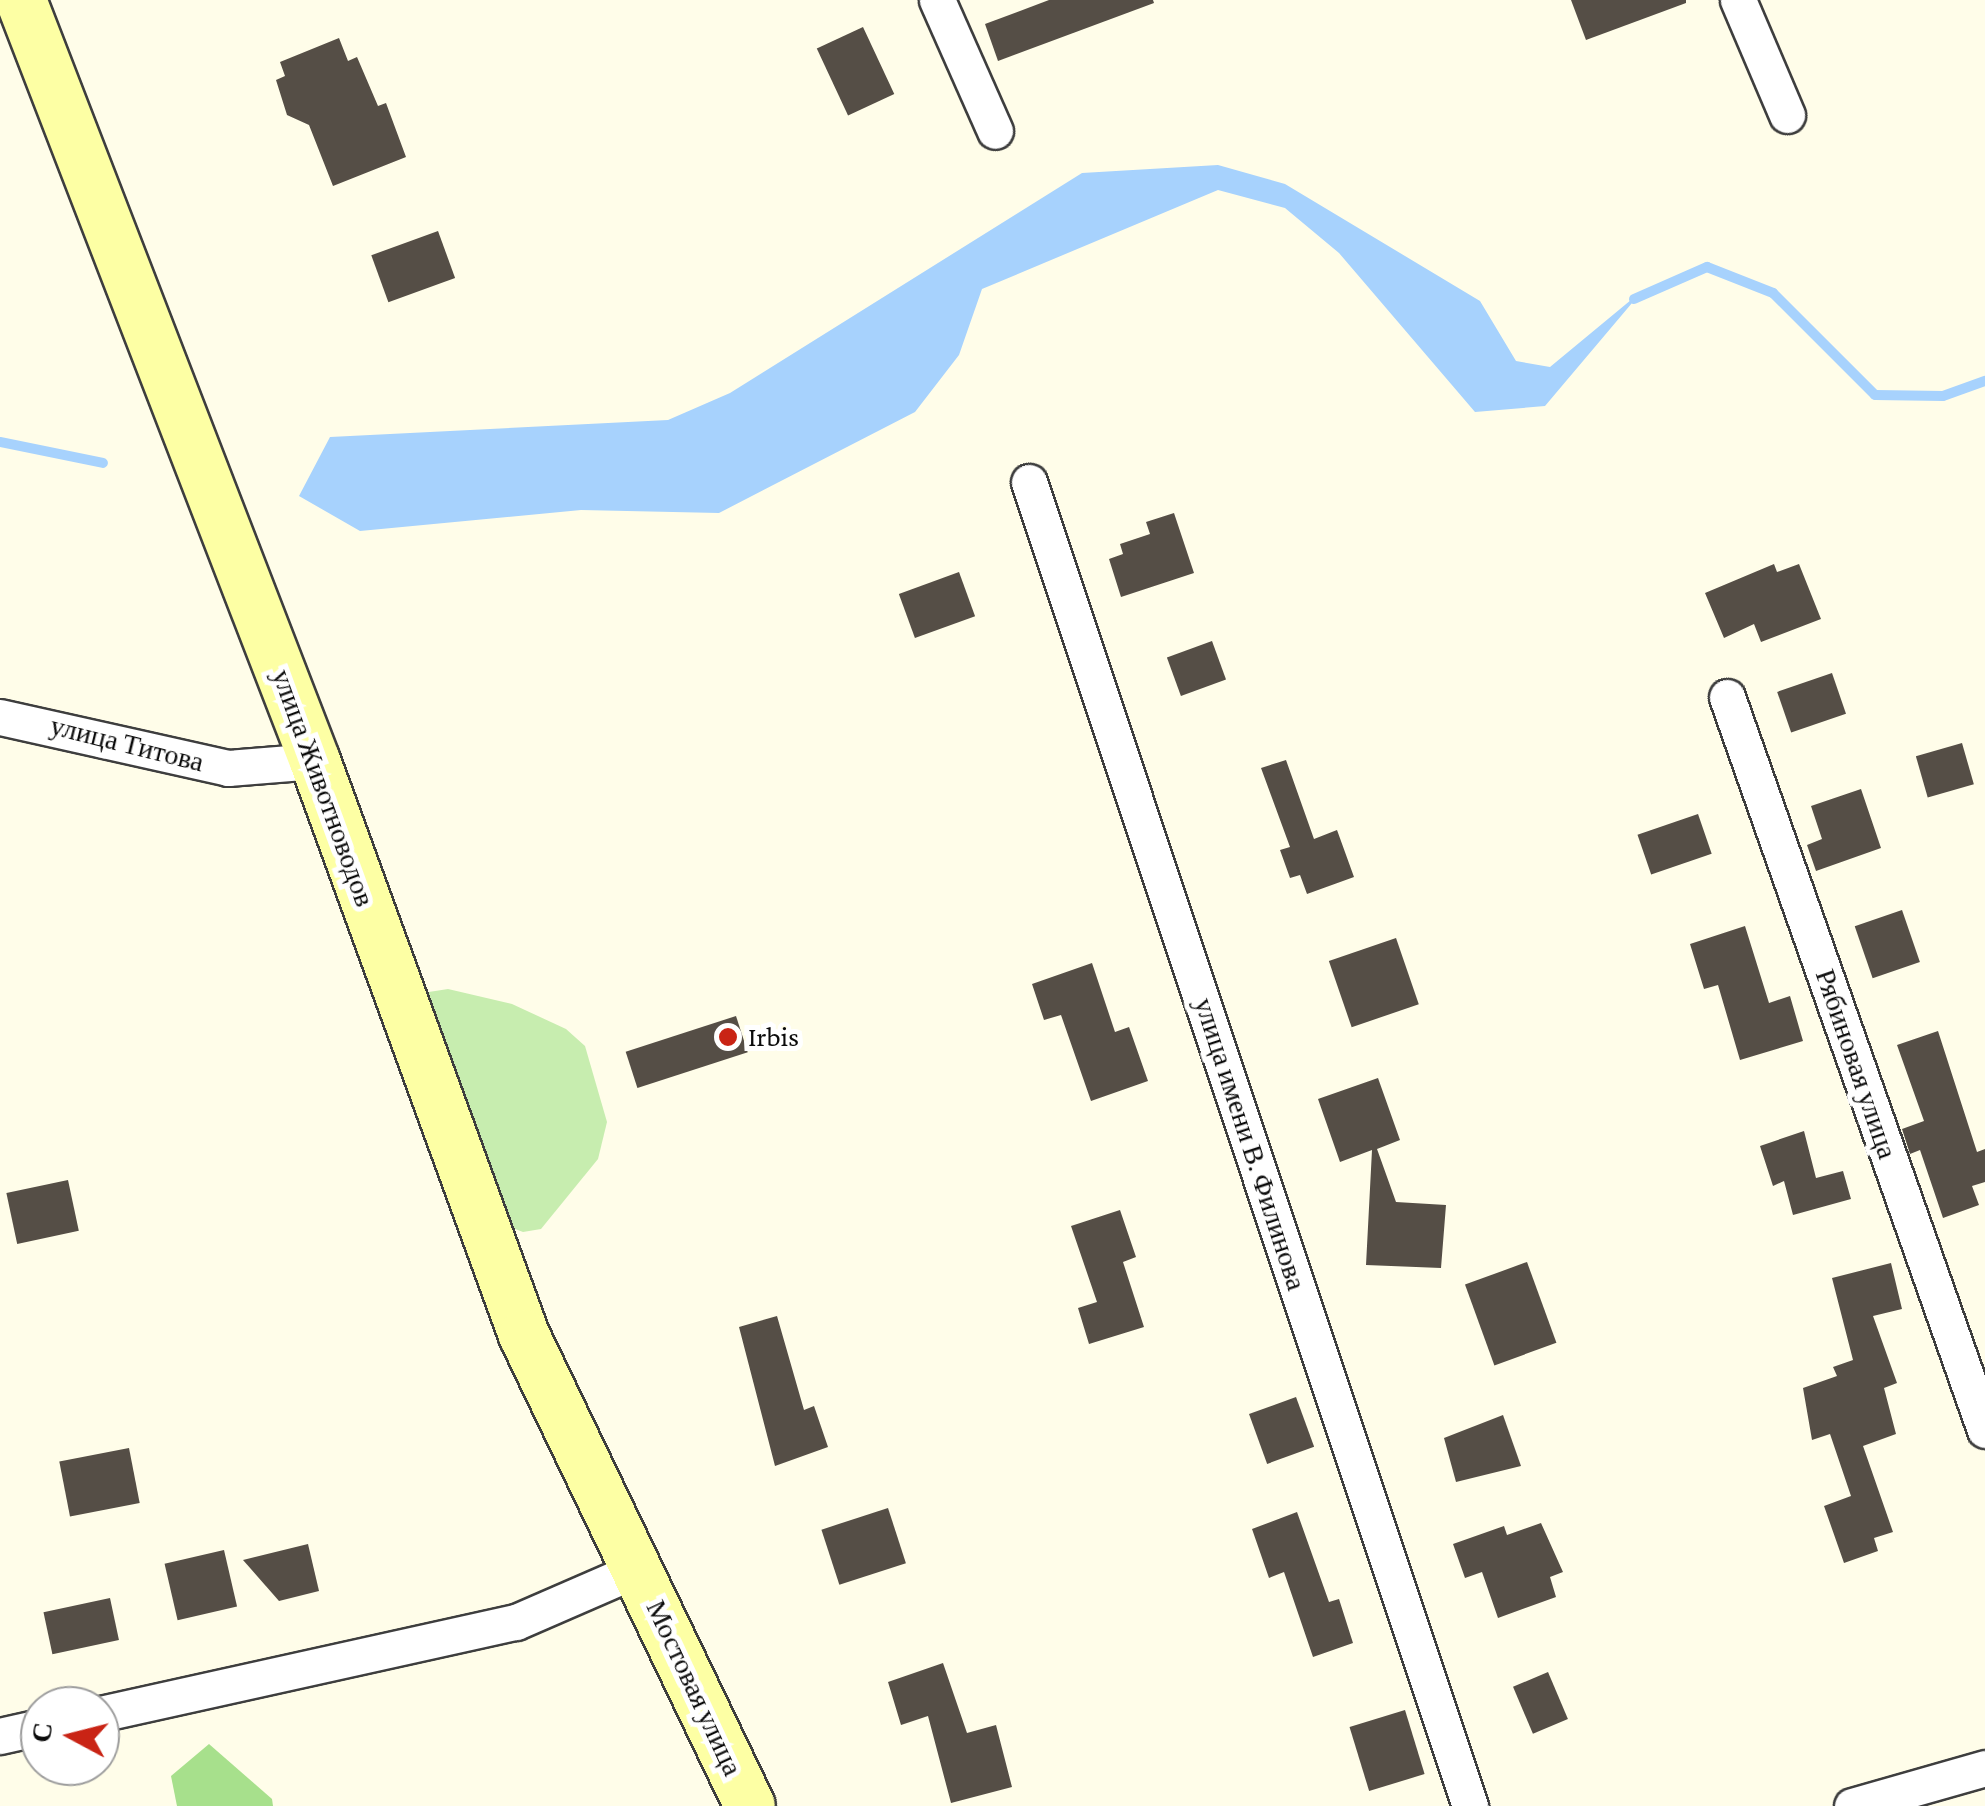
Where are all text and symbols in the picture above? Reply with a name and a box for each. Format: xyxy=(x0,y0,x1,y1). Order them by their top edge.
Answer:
street label: улица Животноводов xyxy=(264,665,382,911)
street label: улица Титова xyxy=(47,709,207,779)
street label: Рябиновая улица xyxy=(1808,965,1904,1163)
street label: улица имени В. Филинова xyxy=(1187,994,1313,1294)
place label: Irbis xyxy=(748,1020,799,1054)
marker: Irbis xyxy=(717,1026,739,1048)
street label: Мостовая улица xyxy=(639,1595,749,1781)
north arrow xyxy=(20,1686,120,1786)
text: С xyxy=(25,1721,58,1744)

